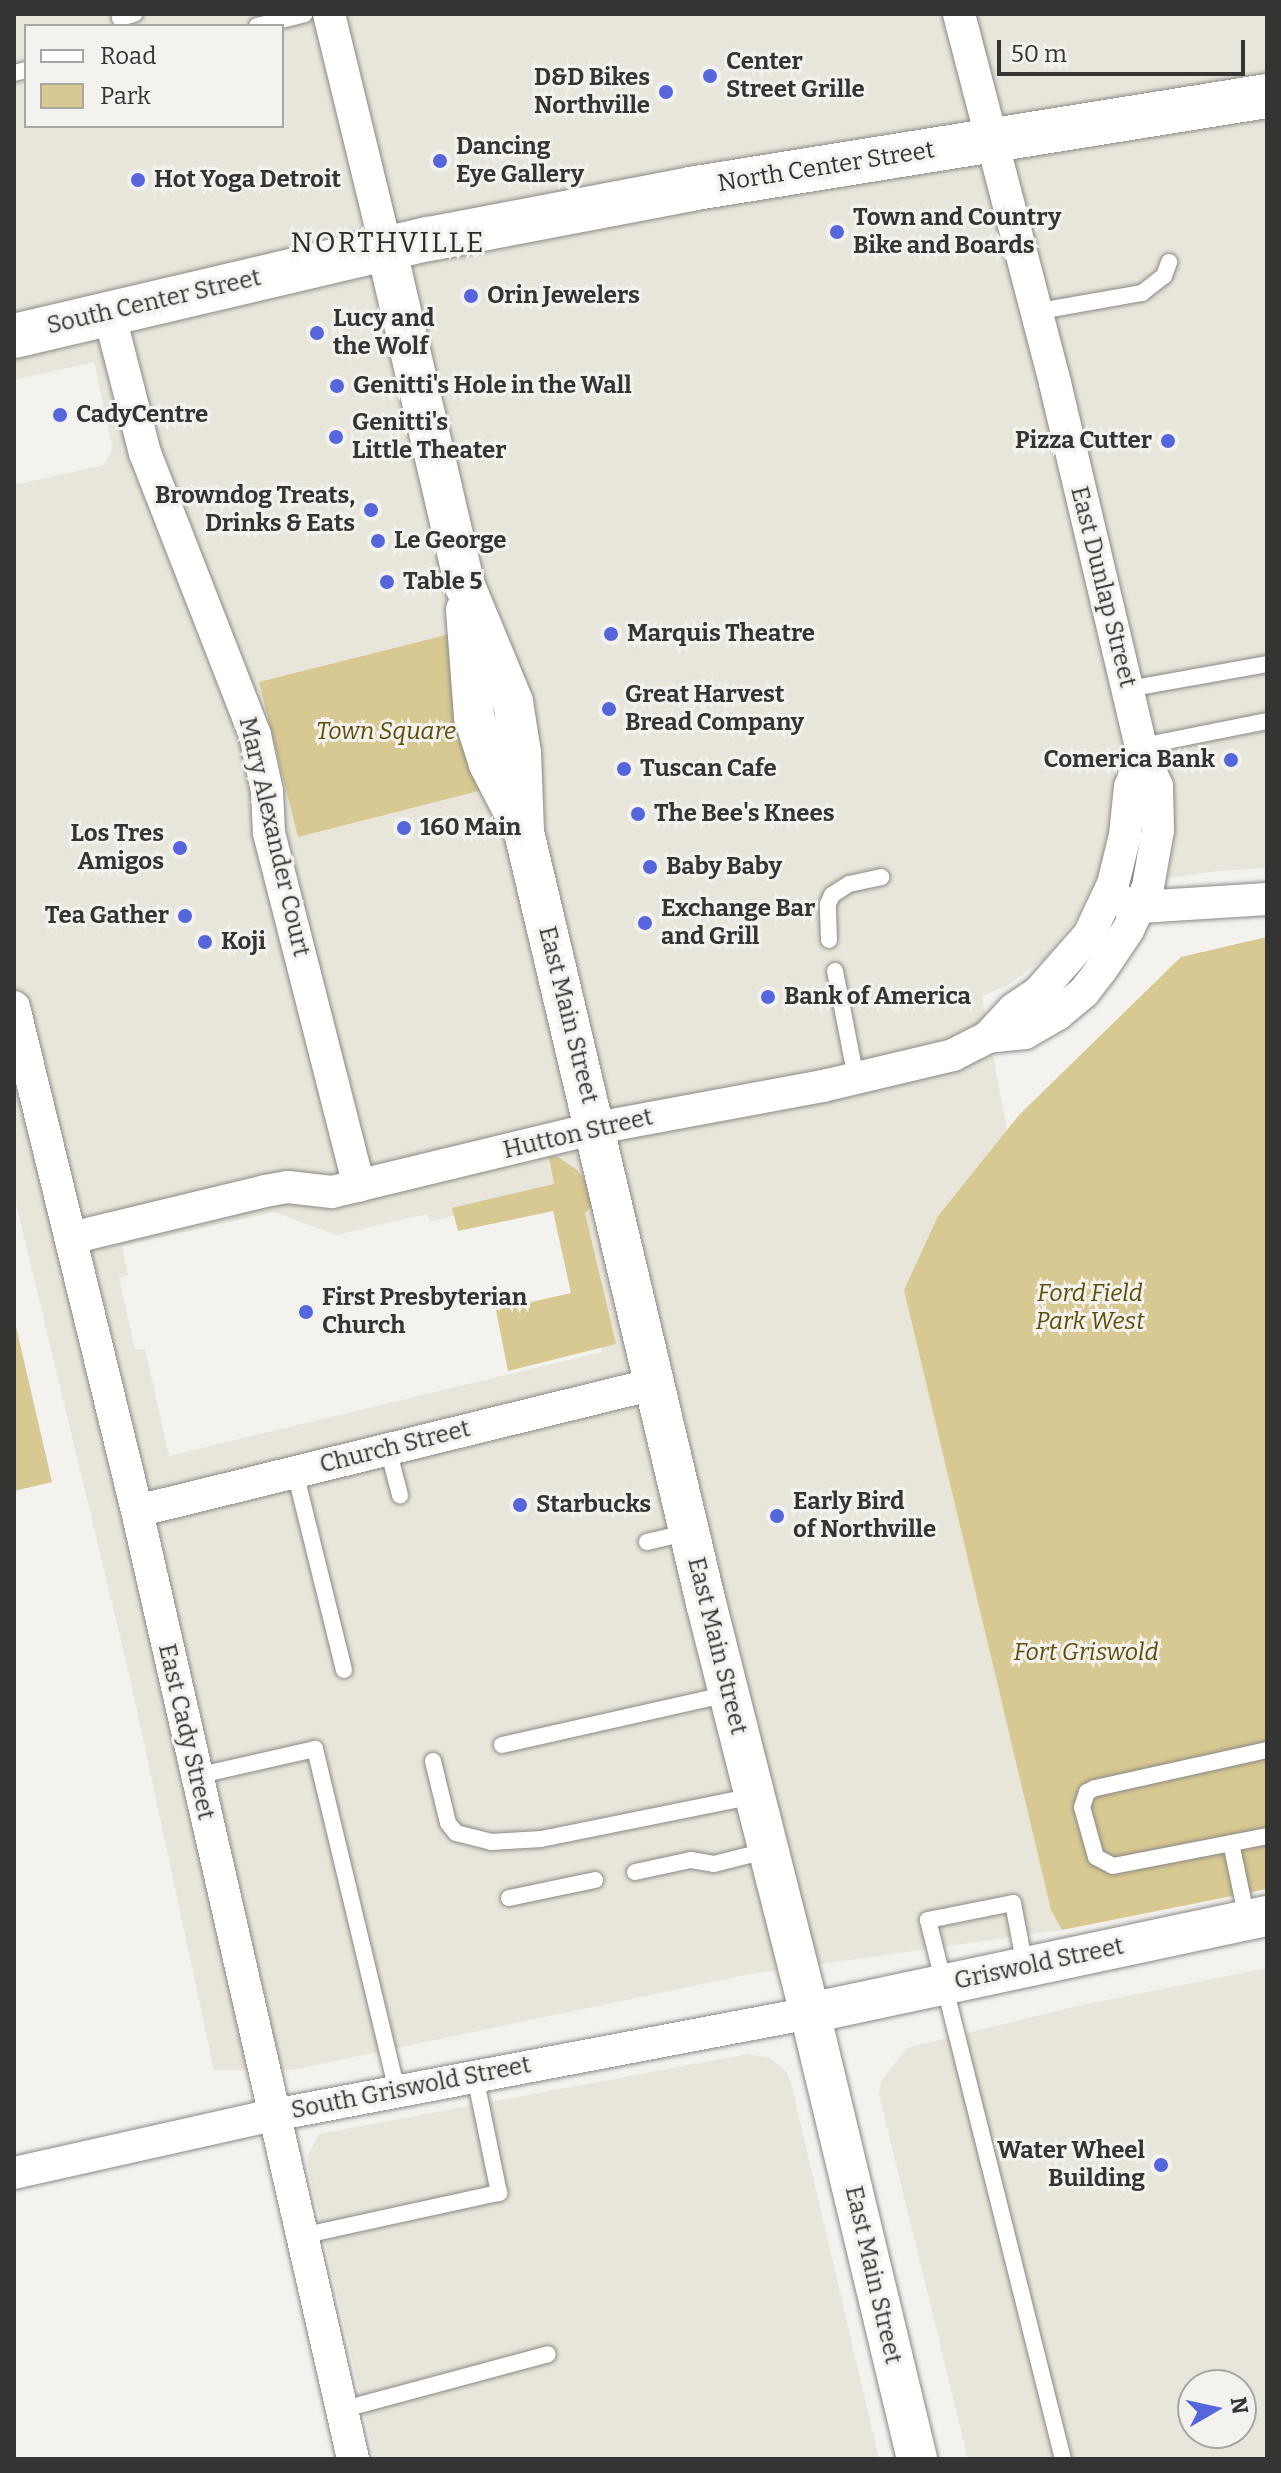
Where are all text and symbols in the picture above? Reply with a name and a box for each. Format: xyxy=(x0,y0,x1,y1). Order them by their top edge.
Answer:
legend xyxy=(24,24,284,128)
scale bar xyxy=(1001,24,1249,74)
text: 50 m xyxy=(1011,40,1067,68)
text: Road xyxy=(100,42,156,70)
place label: Center Street Grille xyxy=(726,48,865,104)
place label: D&D Bikes Northville xyxy=(534,64,650,120)
marker: Center Street Grille xyxy=(701,67,719,85)
text: Park xyxy=(100,82,151,110)
marker: D&D Bikes Northville xyxy=(657,83,675,101)
place label: Dancing Eye Gallery xyxy=(456,133,584,189)
street label: North Center Street xyxy=(716,136,936,198)
marker: Dancing Eye Gallery xyxy=(431,152,449,170)
place label: Hot Yoga Detroit xyxy=(154,166,341,194)
marker: Hot Yoga Detroit xyxy=(129,171,147,189)
place label: Town and Country Bike and Boards xyxy=(853,204,1061,260)
marker: Town and Country Bike and Boards xyxy=(828,223,846,241)
district label: NORTHVILLE xyxy=(291,226,485,260)
street label: South Center Street xyxy=(44,263,264,341)
place label: Orin Jewelers xyxy=(487,282,640,310)
marker: Orin Jewelers xyxy=(462,287,480,305)
place label: Lucy and the Wolf xyxy=(333,305,434,361)
marker: Lucy and the Wolf xyxy=(308,324,326,342)
place label: Genitti's Hole in the Wall xyxy=(353,372,632,400)
marker: Genitti's Hole in the Wall xyxy=(328,377,346,395)
place label: CadyCentre xyxy=(76,401,208,429)
marker: CadyCentre xyxy=(51,406,69,424)
place label: Genitti's Little Theater xyxy=(352,409,506,465)
place label: Pizza Cutter xyxy=(1015,427,1152,455)
marker: Genitti's Little Theater xyxy=(327,428,345,446)
marker: Pizza Cutter xyxy=(1159,432,1177,450)
place label: Browndog Treats, Drinks & Eats xyxy=(155,482,355,538)
street label: East Dunlap Street xyxy=(1064,483,1142,691)
marker: Browndog Treats, Drinks & Eats xyxy=(362,501,380,519)
place label: Le George xyxy=(394,527,506,555)
marker: Le George xyxy=(369,532,387,550)
place label: Table 5 xyxy=(403,568,482,596)
marker: Table 5 xyxy=(378,573,396,591)
place label: Marquis Theatre xyxy=(627,620,815,648)
marker: Marquis Theatre xyxy=(602,625,620,643)
place label: Great Harvest Bread Company xyxy=(625,681,804,737)
marker: Great Harvest Bread Company xyxy=(600,700,618,718)
street label: Mary Alexander Court xyxy=(232,714,316,960)
park label: Town Square xyxy=(316,718,456,746)
place label: Comerica Bank xyxy=(1043,746,1215,774)
marker: Comerica Bank xyxy=(1222,751,1240,769)
place label: Tuscan Cafe xyxy=(640,755,777,783)
marker: Tuscan Cafe xyxy=(615,760,633,778)
place label: The Bee's Knees xyxy=(654,800,835,828)
marker: The Bee's Knees xyxy=(629,805,647,823)
place label: 160 Main xyxy=(420,814,521,842)
marker: 160 Main xyxy=(395,819,413,837)
place label: Los Tres Amigos xyxy=(70,820,164,876)
marker: Los Tres Amigos xyxy=(171,839,189,857)
place label: Baby Baby xyxy=(666,853,782,881)
marker: Baby Baby xyxy=(641,858,659,876)
place label: Exchange Bar and Grill xyxy=(661,895,815,951)
place label: Tea Gather xyxy=(45,902,169,930)
marker: Tea Gather xyxy=(176,907,194,925)
marker: Exchange Bar and Grill xyxy=(636,914,654,932)
street label: East Main Street xyxy=(532,923,604,1107)
place label: Koji xyxy=(221,928,266,956)
marker: Koji xyxy=(196,933,214,951)
place label: Bank of America xyxy=(784,983,971,1011)
marker: Bank of America xyxy=(759,988,777,1006)
street label: Hutton Street xyxy=(500,1103,656,1165)
park label: Ford Field Park West xyxy=(1035,1280,1145,1336)
place label: First Presbyterian Church xyxy=(322,1284,527,1340)
marker: First Presbyterian Church xyxy=(297,1303,315,1321)
street label: Church Street xyxy=(317,1414,473,1480)
place label: Early Bird of Northville xyxy=(793,1488,936,1544)
place label: Starbucks xyxy=(536,1491,651,1519)
marker: Starbucks xyxy=(511,1496,529,1514)
marker: Early Bird of Northville xyxy=(768,1507,786,1525)
street label: East Main Street xyxy=(681,1554,753,1738)
park label: Fort Griswold xyxy=(1013,1639,1159,1667)
street label: East Cady Street xyxy=(152,1641,220,1823)
street label: Griswold Street xyxy=(952,1932,1126,1996)
street label: South Griswold Street xyxy=(289,2051,533,2125)
place label: Water Wheel Building xyxy=(997,2137,1145,2193)
marker: Water Wheel Building xyxy=(1152,2156,1170,2174)
street label: East Main Street xyxy=(839,2183,907,2367)
north arrow xyxy=(1177,2369,1257,2449)
text: N xyxy=(1225,2395,1254,2416)

